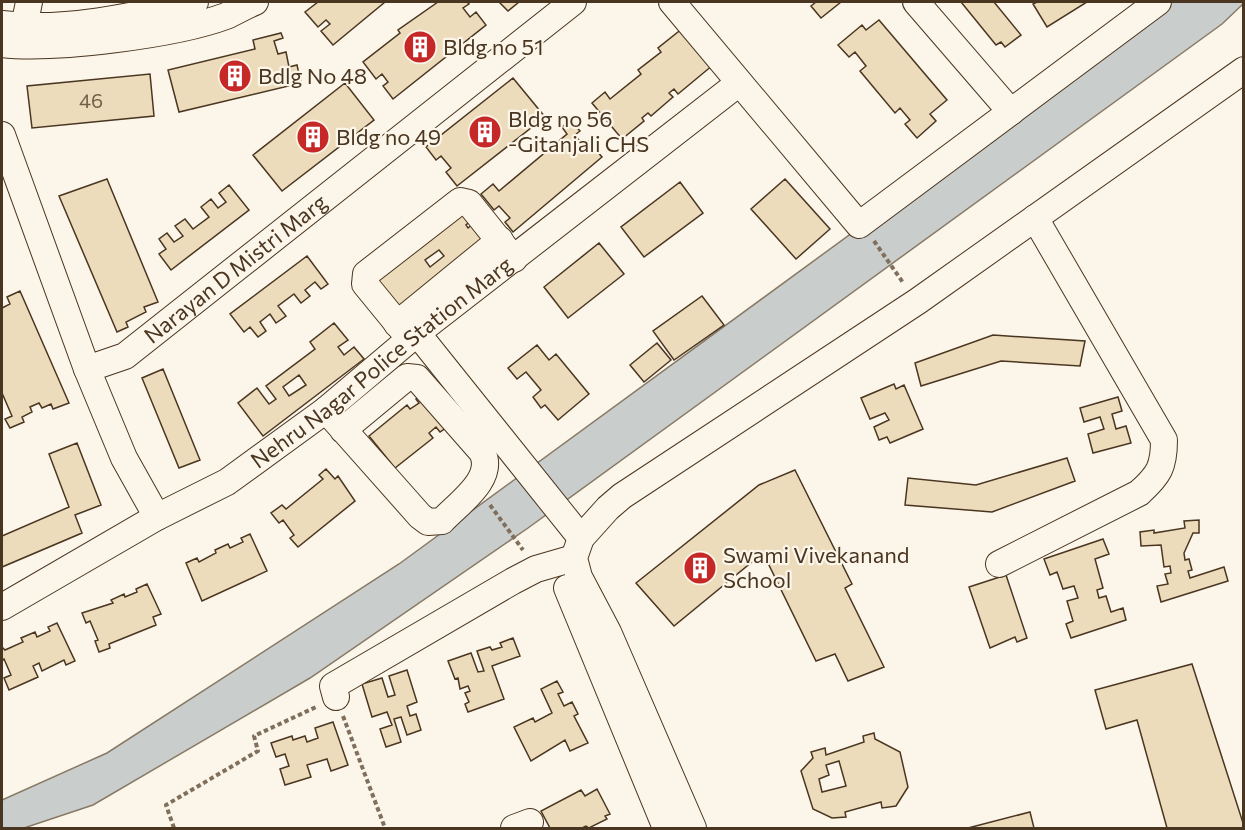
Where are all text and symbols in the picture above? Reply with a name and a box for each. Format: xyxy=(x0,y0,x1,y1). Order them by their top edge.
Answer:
building icon: Bldg no 51 xyxy=(402,29,438,65)
place label: Bldg no 51 xyxy=(443,33,544,60)
building icon: Bdlg No 48 xyxy=(217,58,253,94)
place label: Bdlg No 48 xyxy=(258,62,367,89)
house number: 46 xyxy=(79,88,103,112)
place label: Bldg no 56 -Gitanjali CHS xyxy=(508,105,649,157)
building icon: Bldg no 56 -Gitanjali CHS xyxy=(467,114,503,150)
building icon: Bldg no 49 xyxy=(295,119,331,155)
place label: Bldg no 49 xyxy=(336,123,441,150)
street label: Narayan D Mistri Marg xyxy=(138,188,332,349)
street label: Nehru Nagar Police Station Marg xyxy=(245,250,517,473)
place label: Swami Vivekanand School xyxy=(723,541,909,593)
building icon: Swami Vivekanand School xyxy=(682,550,718,586)

